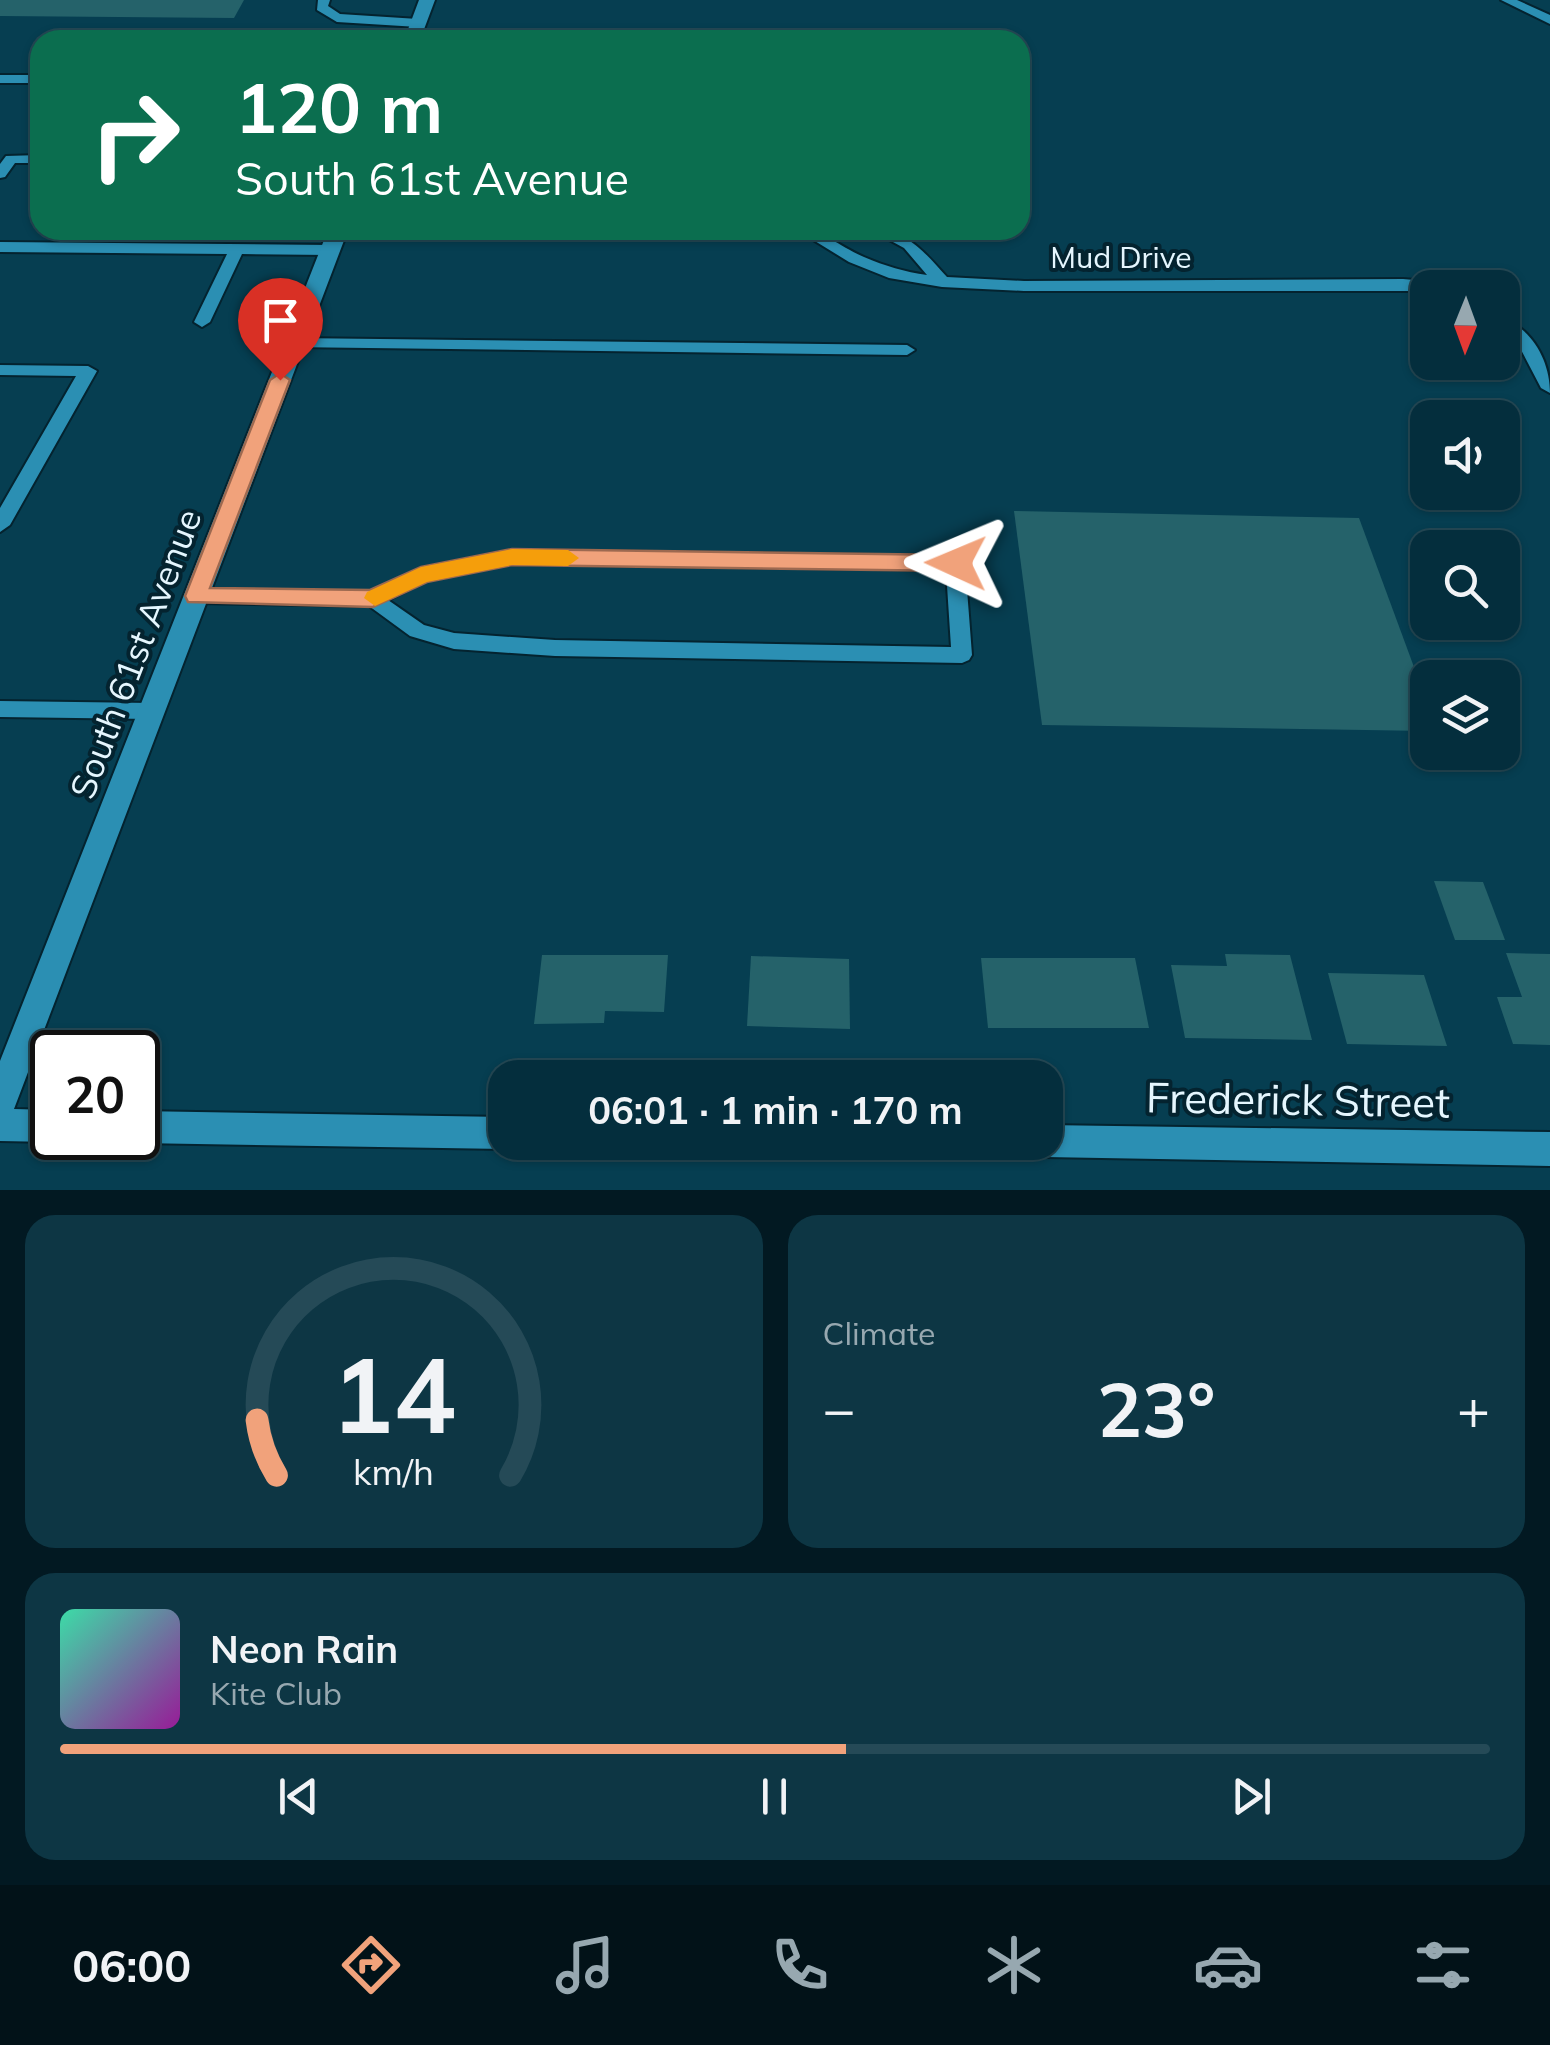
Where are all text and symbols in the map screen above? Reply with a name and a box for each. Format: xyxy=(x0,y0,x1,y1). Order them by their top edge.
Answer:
text: 120 m xyxy=(235,63,443,151)
icon: right xyxy=(70,70,200,200)
text: South 61st Avenue xyxy=(235,150,629,206)
street label: Mud Drive xyxy=(1050,238,1192,276)
north arrow xyxy=(1410,270,1520,380)
map controls xyxy=(1410,270,1520,770)
pin xyxy=(238,278,323,381)
icon: arrive xyxy=(253,293,308,348)
button: sound xyxy=(1410,400,1520,510)
street label: South 61st Avenue xyxy=(60,503,211,805)
position arrow xyxy=(904,511,1008,615)
button: search xyxy=(1410,530,1520,640)
button: layers xyxy=(1410,660,1520,770)
speed limit sign: 20 xyxy=(30,1030,160,1160)
street label: Frederick Street xyxy=(1146,1070,1450,1129)
text: 06:01 · 1 min · 170 m xyxy=(588,1086,963,1134)
text: Climate xyxy=(823,1313,935,1353)
text: 14 xyxy=(331,1328,456,1459)
text: 23° xyxy=(1097,1362,1215,1456)
text: − xyxy=(823,1374,856,1443)
text: + xyxy=(1457,1374,1490,1443)
text: km/h xyxy=(353,1449,434,1494)
text: Neon Rain xyxy=(210,1625,398,1673)
text: Kite Club xyxy=(210,1673,342,1713)
icon: previous xyxy=(271,1769,326,1824)
icon: pause xyxy=(747,1769,802,1824)
icon: next xyxy=(1224,1769,1279,1824)
icon: directions xyxy=(336,1930,406,2000)
icon: music xyxy=(550,1930,620,2000)
icon: phone xyxy=(765,1930,835,2000)
icon: climate xyxy=(979,1930,1049,2000)
icon: car xyxy=(1193,1930,1263,2000)
icon: filters xyxy=(1408,1930,1478,2000)
text: 06:00 xyxy=(72,1937,191,1993)

